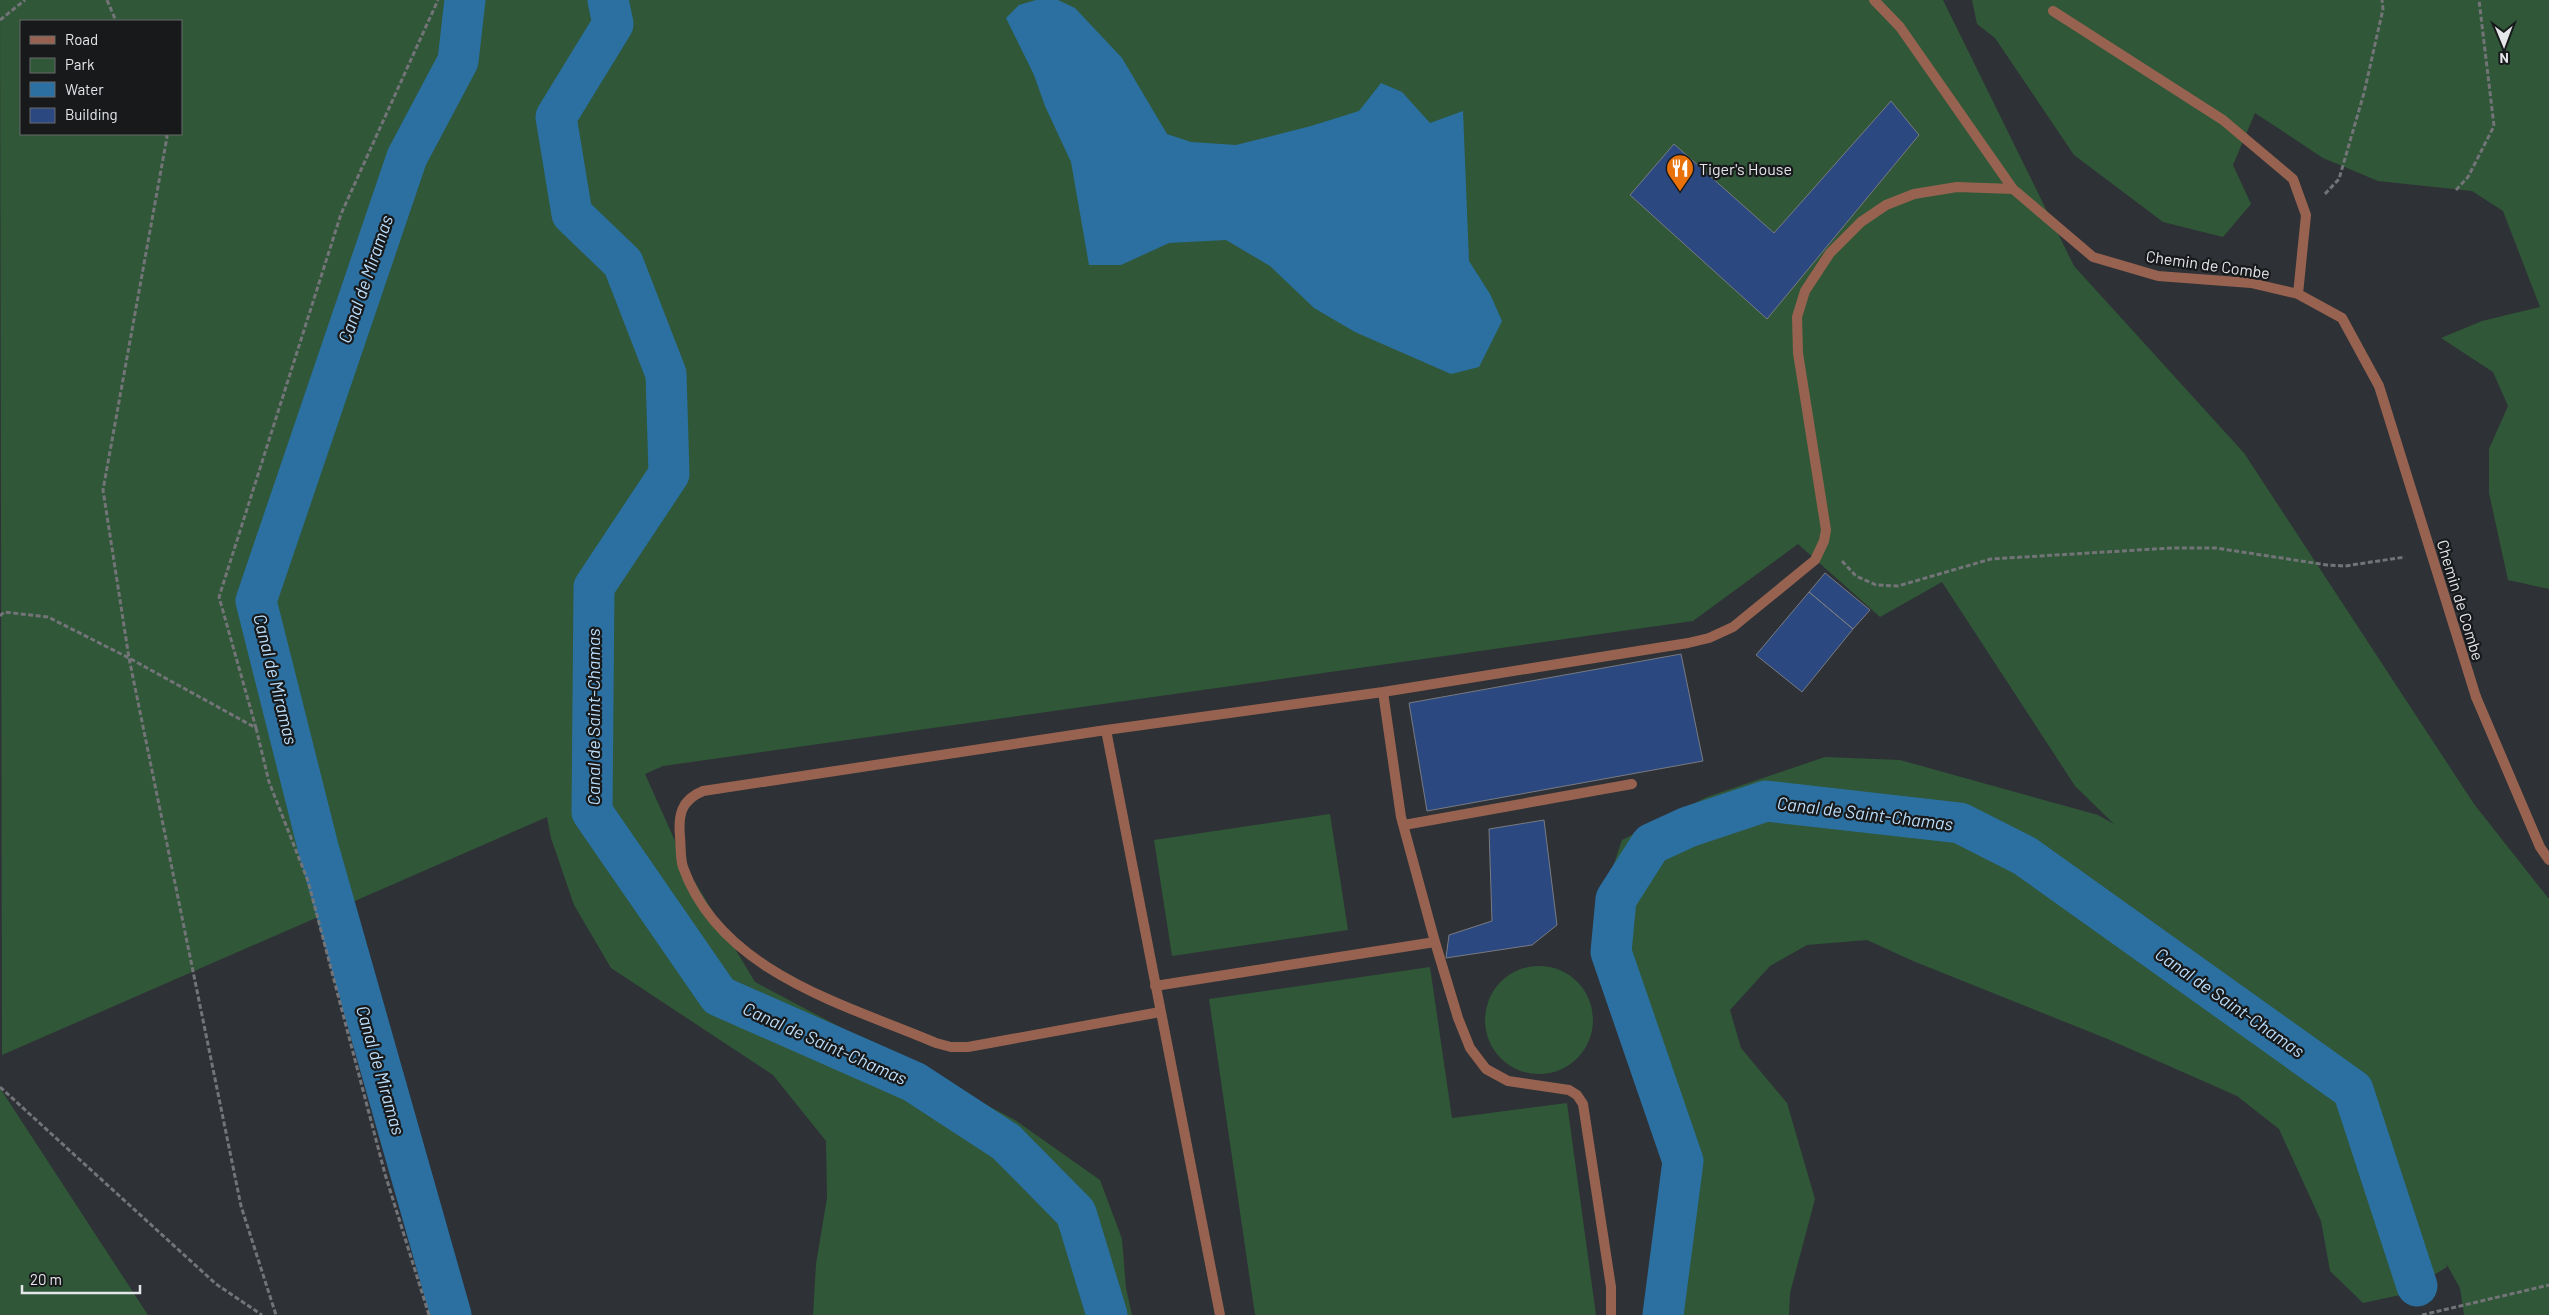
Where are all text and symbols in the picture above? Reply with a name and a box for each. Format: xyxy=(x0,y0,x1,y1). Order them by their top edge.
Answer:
legend xyxy=(20,20,182,135)
north arrow xyxy=(2479,20,2529,70)
text: Road xyxy=(65,30,98,48)
text: N xyxy=(2499,50,2509,67)
text: Park xyxy=(65,55,95,73)
text: Water xyxy=(65,80,104,98)
text: Building xyxy=(65,105,118,123)
restaurant icon: Tiger's House xyxy=(1665,153,1695,192)
place label: Tiger's House xyxy=(1699,159,1792,178)
water label: Canal de Miramas xyxy=(333,212,397,346)
street label: Chemin de Combe xyxy=(2145,246,2271,282)
street label: Chemin de Combe xyxy=(2434,537,2488,663)
water label: Canal de Miramas xyxy=(249,611,303,747)
water label: Canal de Saint-Chamas xyxy=(582,628,604,806)
water label: Canal de Saint-Chamas xyxy=(1776,791,1954,835)
water label: Canal de Saint-Chamas xyxy=(2151,942,2309,1062)
water label: Canal de Saint-Chamas xyxy=(740,997,910,1089)
water label: Canal de Miramas xyxy=(352,1003,410,1137)
scale bar xyxy=(22,1262,140,1294)
text: 20 m xyxy=(30,1270,62,1288)

